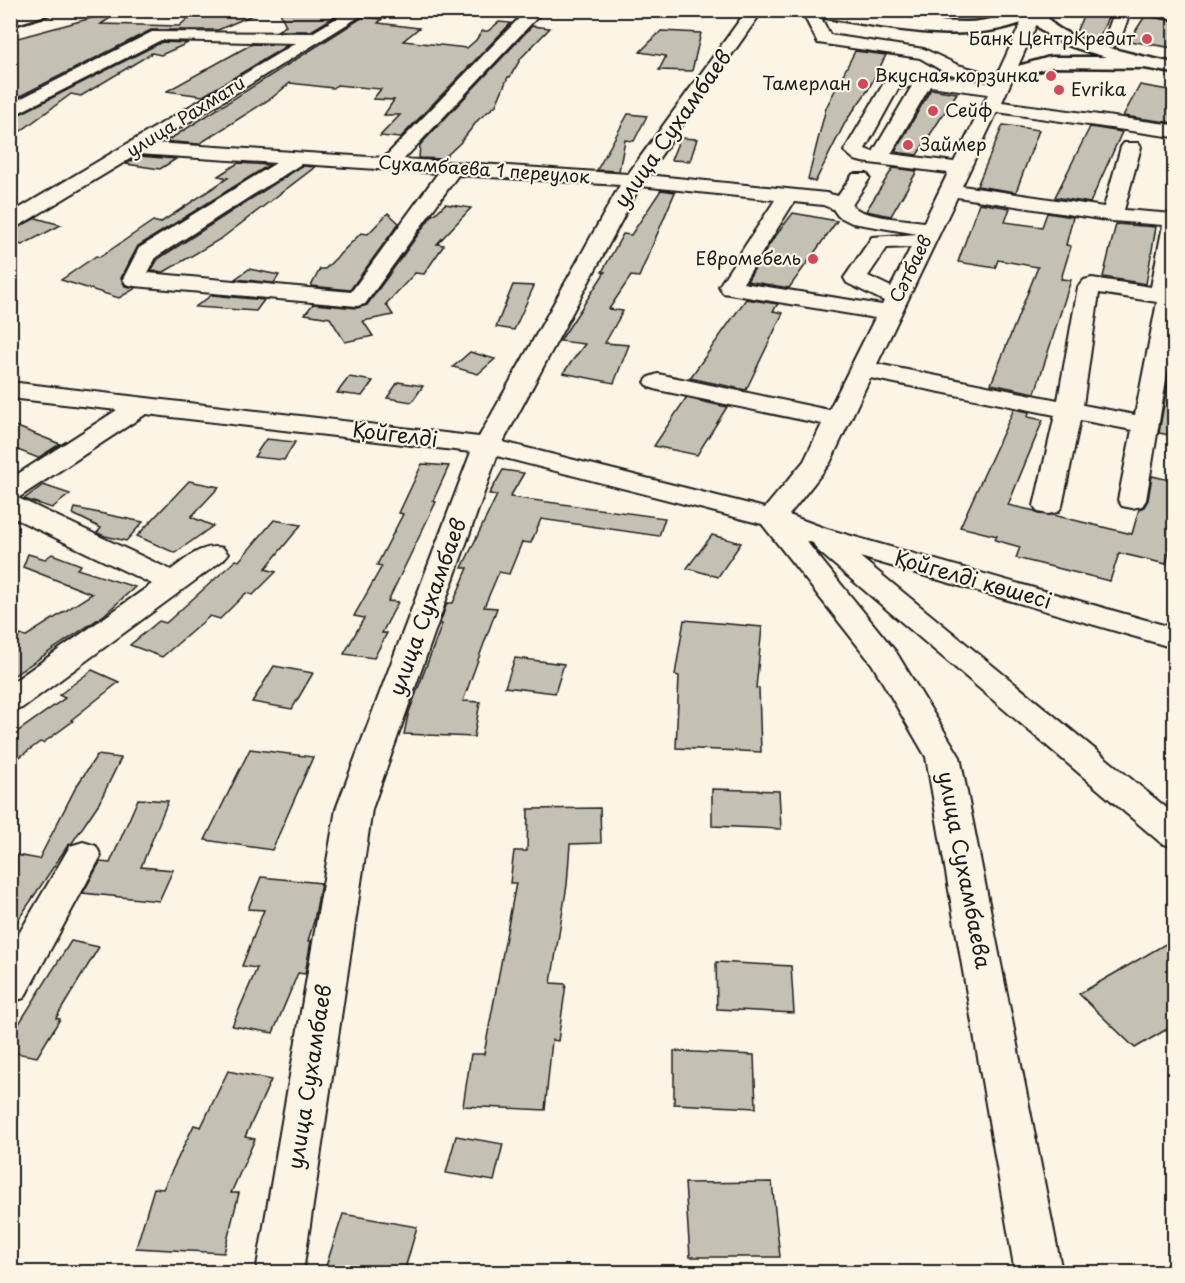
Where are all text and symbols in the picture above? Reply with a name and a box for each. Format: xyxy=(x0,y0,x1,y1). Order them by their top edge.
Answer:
place label: Банк ЦентрКредит xyxy=(969,24,1136,51)
marker: Банк ЦентрКредит xyxy=(1140,32,1154,46)
street label: улица Сухамбаев xyxy=(605,42,738,214)
place label: Вкусная корзинка xyxy=(875,61,1040,88)
street label: улица Рахмати xyxy=(121,68,250,163)
place label: Тамерлан xyxy=(762,69,851,96)
marker: Вкусная корзинка xyxy=(1044,69,1058,83)
place label: Evrika xyxy=(1071,75,1127,102)
marker: Тамерлан xyxy=(856,77,870,91)
marker: Evrika xyxy=(1052,83,1066,97)
place label: Сейф xyxy=(945,96,993,123)
marker: Сейф xyxy=(926,104,940,118)
place label: Займер xyxy=(920,130,987,157)
marker: Займер xyxy=(901,138,915,152)
street label: Сухамбаева 1 переулок xyxy=(377,148,591,189)
street label: Сәтбаев xyxy=(882,230,938,307)
place label: Евромебель xyxy=(695,244,801,271)
marker: Евромебель xyxy=(806,252,820,266)
street label: Қойгелді xyxy=(351,412,440,454)
street label: улица Сухамбаев xyxy=(379,513,473,700)
street label: Қойгелді көшесі xyxy=(891,540,1056,616)
street label: улица Сухамбаева xyxy=(931,768,1001,971)
street label: улица Сухамбаев xyxy=(278,982,338,1171)

